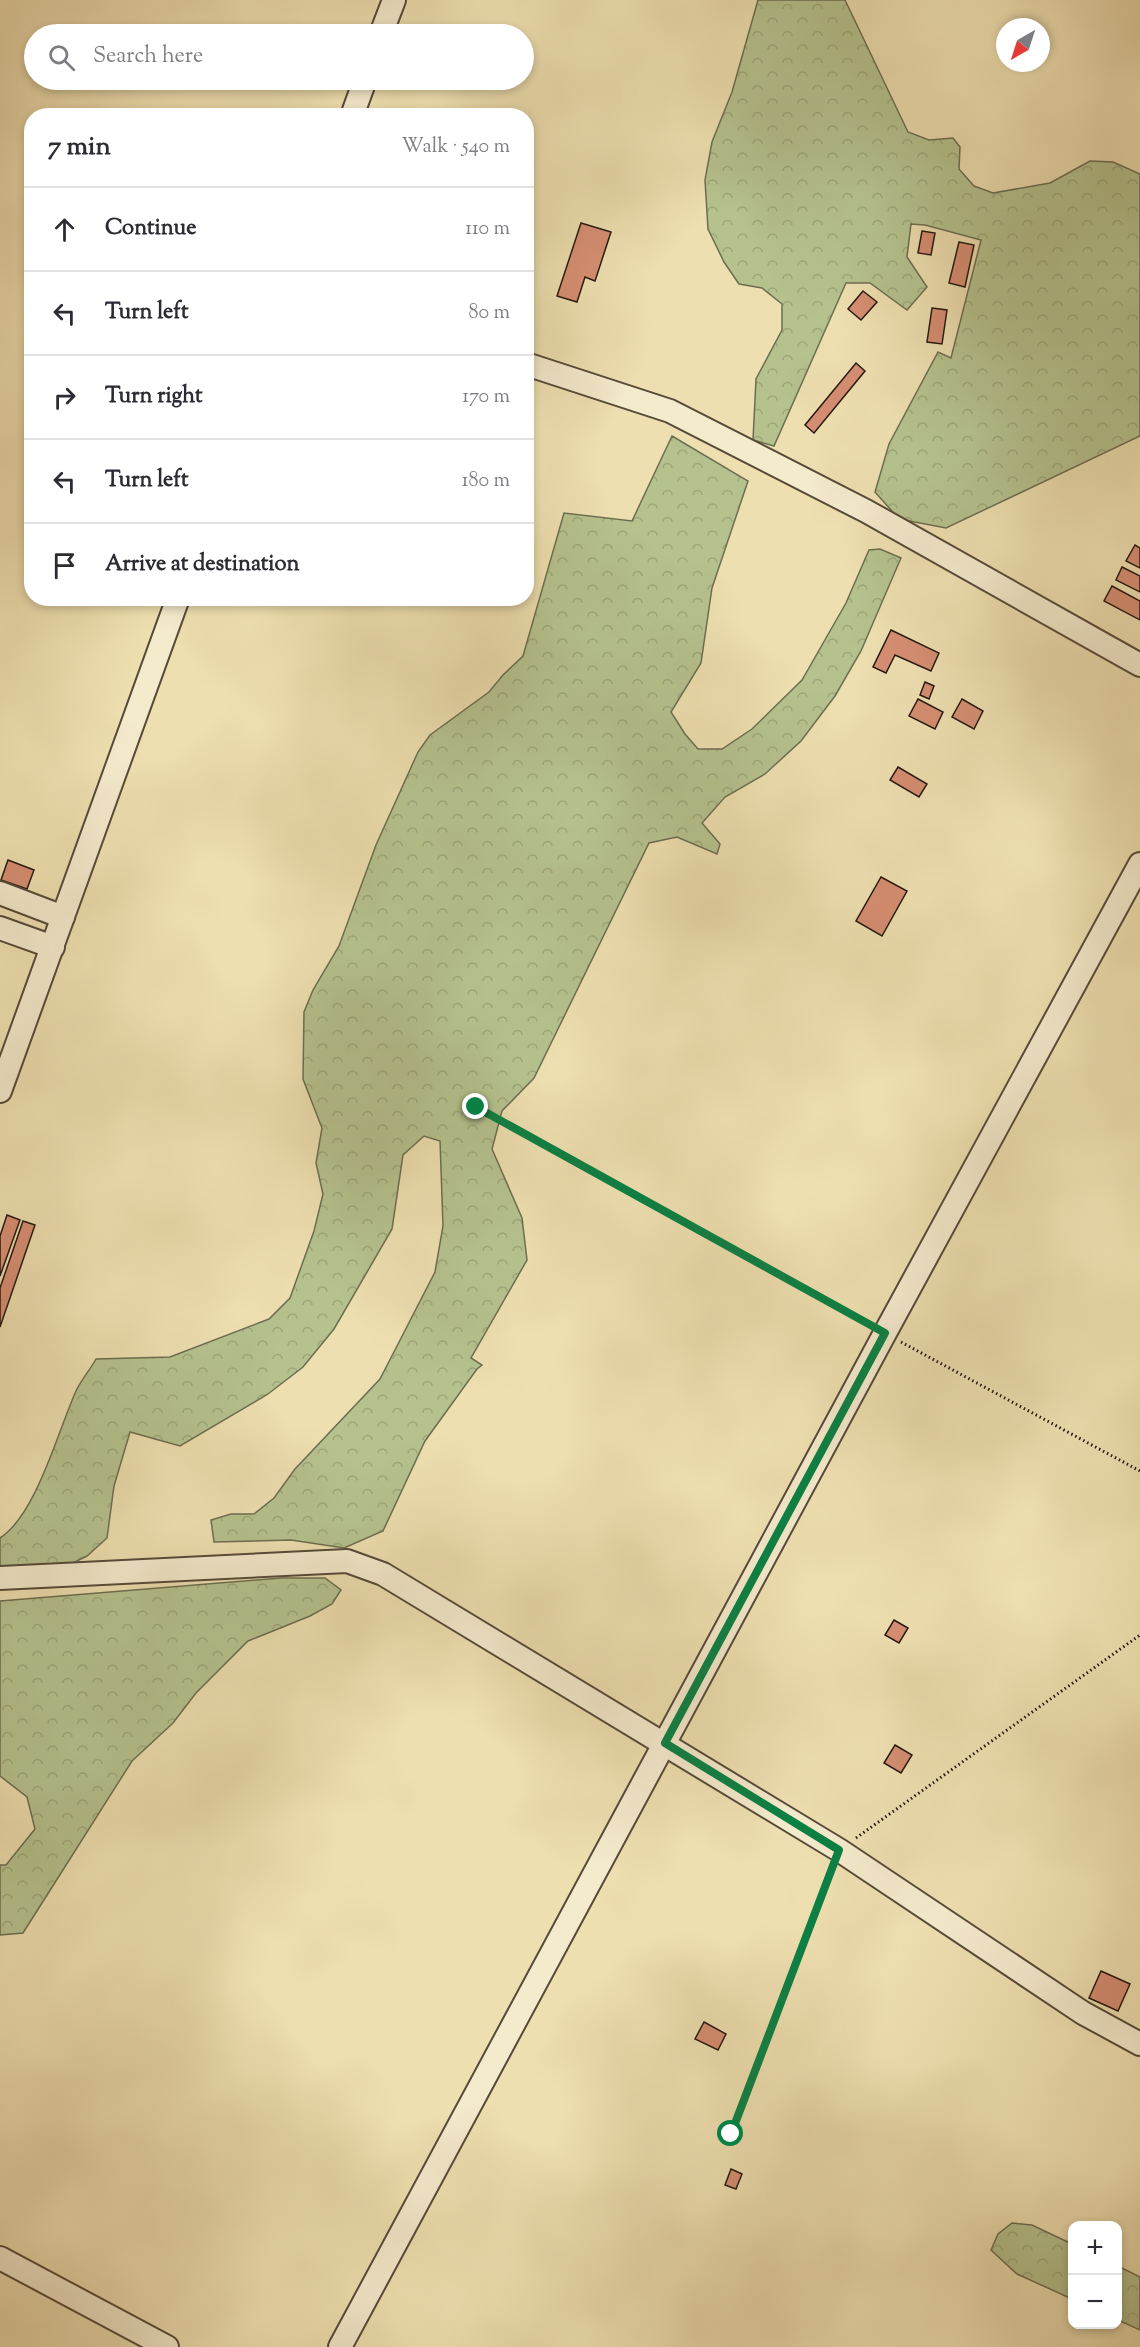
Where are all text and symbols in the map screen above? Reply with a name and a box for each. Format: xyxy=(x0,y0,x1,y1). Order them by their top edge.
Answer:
north arrow xyxy=(996,18,1050,72)
search box xyxy=(24,24,534,90)
icon: search xyxy=(45,41,78,74)
text: Search here xyxy=(93,41,203,73)
text: 7 min xyxy=(48,129,111,166)
text: Walk · 540 m xyxy=(401,133,510,162)
icon: ahead xyxy=(48,213,81,246)
text: Continue xyxy=(105,213,196,245)
text: 110 m xyxy=(465,215,510,244)
icon: left xyxy=(48,297,81,330)
text: Turn left xyxy=(105,297,188,329)
text: 80 m xyxy=(469,299,510,328)
icon: right xyxy=(48,381,81,414)
text: Turn right xyxy=(105,381,202,413)
text: 170 m xyxy=(462,383,510,412)
icon: left xyxy=(48,465,81,498)
text: Turn left xyxy=(105,465,188,497)
text: 180 m xyxy=(462,467,510,496)
icon: arrive xyxy=(48,549,81,582)
text: Arrive at destination xyxy=(105,549,300,581)
route end xyxy=(462,1093,488,1119)
route start xyxy=(717,2120,743,2146)
map controls xyxy=(1068,2221,1122,2329)
button: + xyxy=(1068,2221,1122,2275)
button: − xyxy=(1068,2275,1122,2329)

